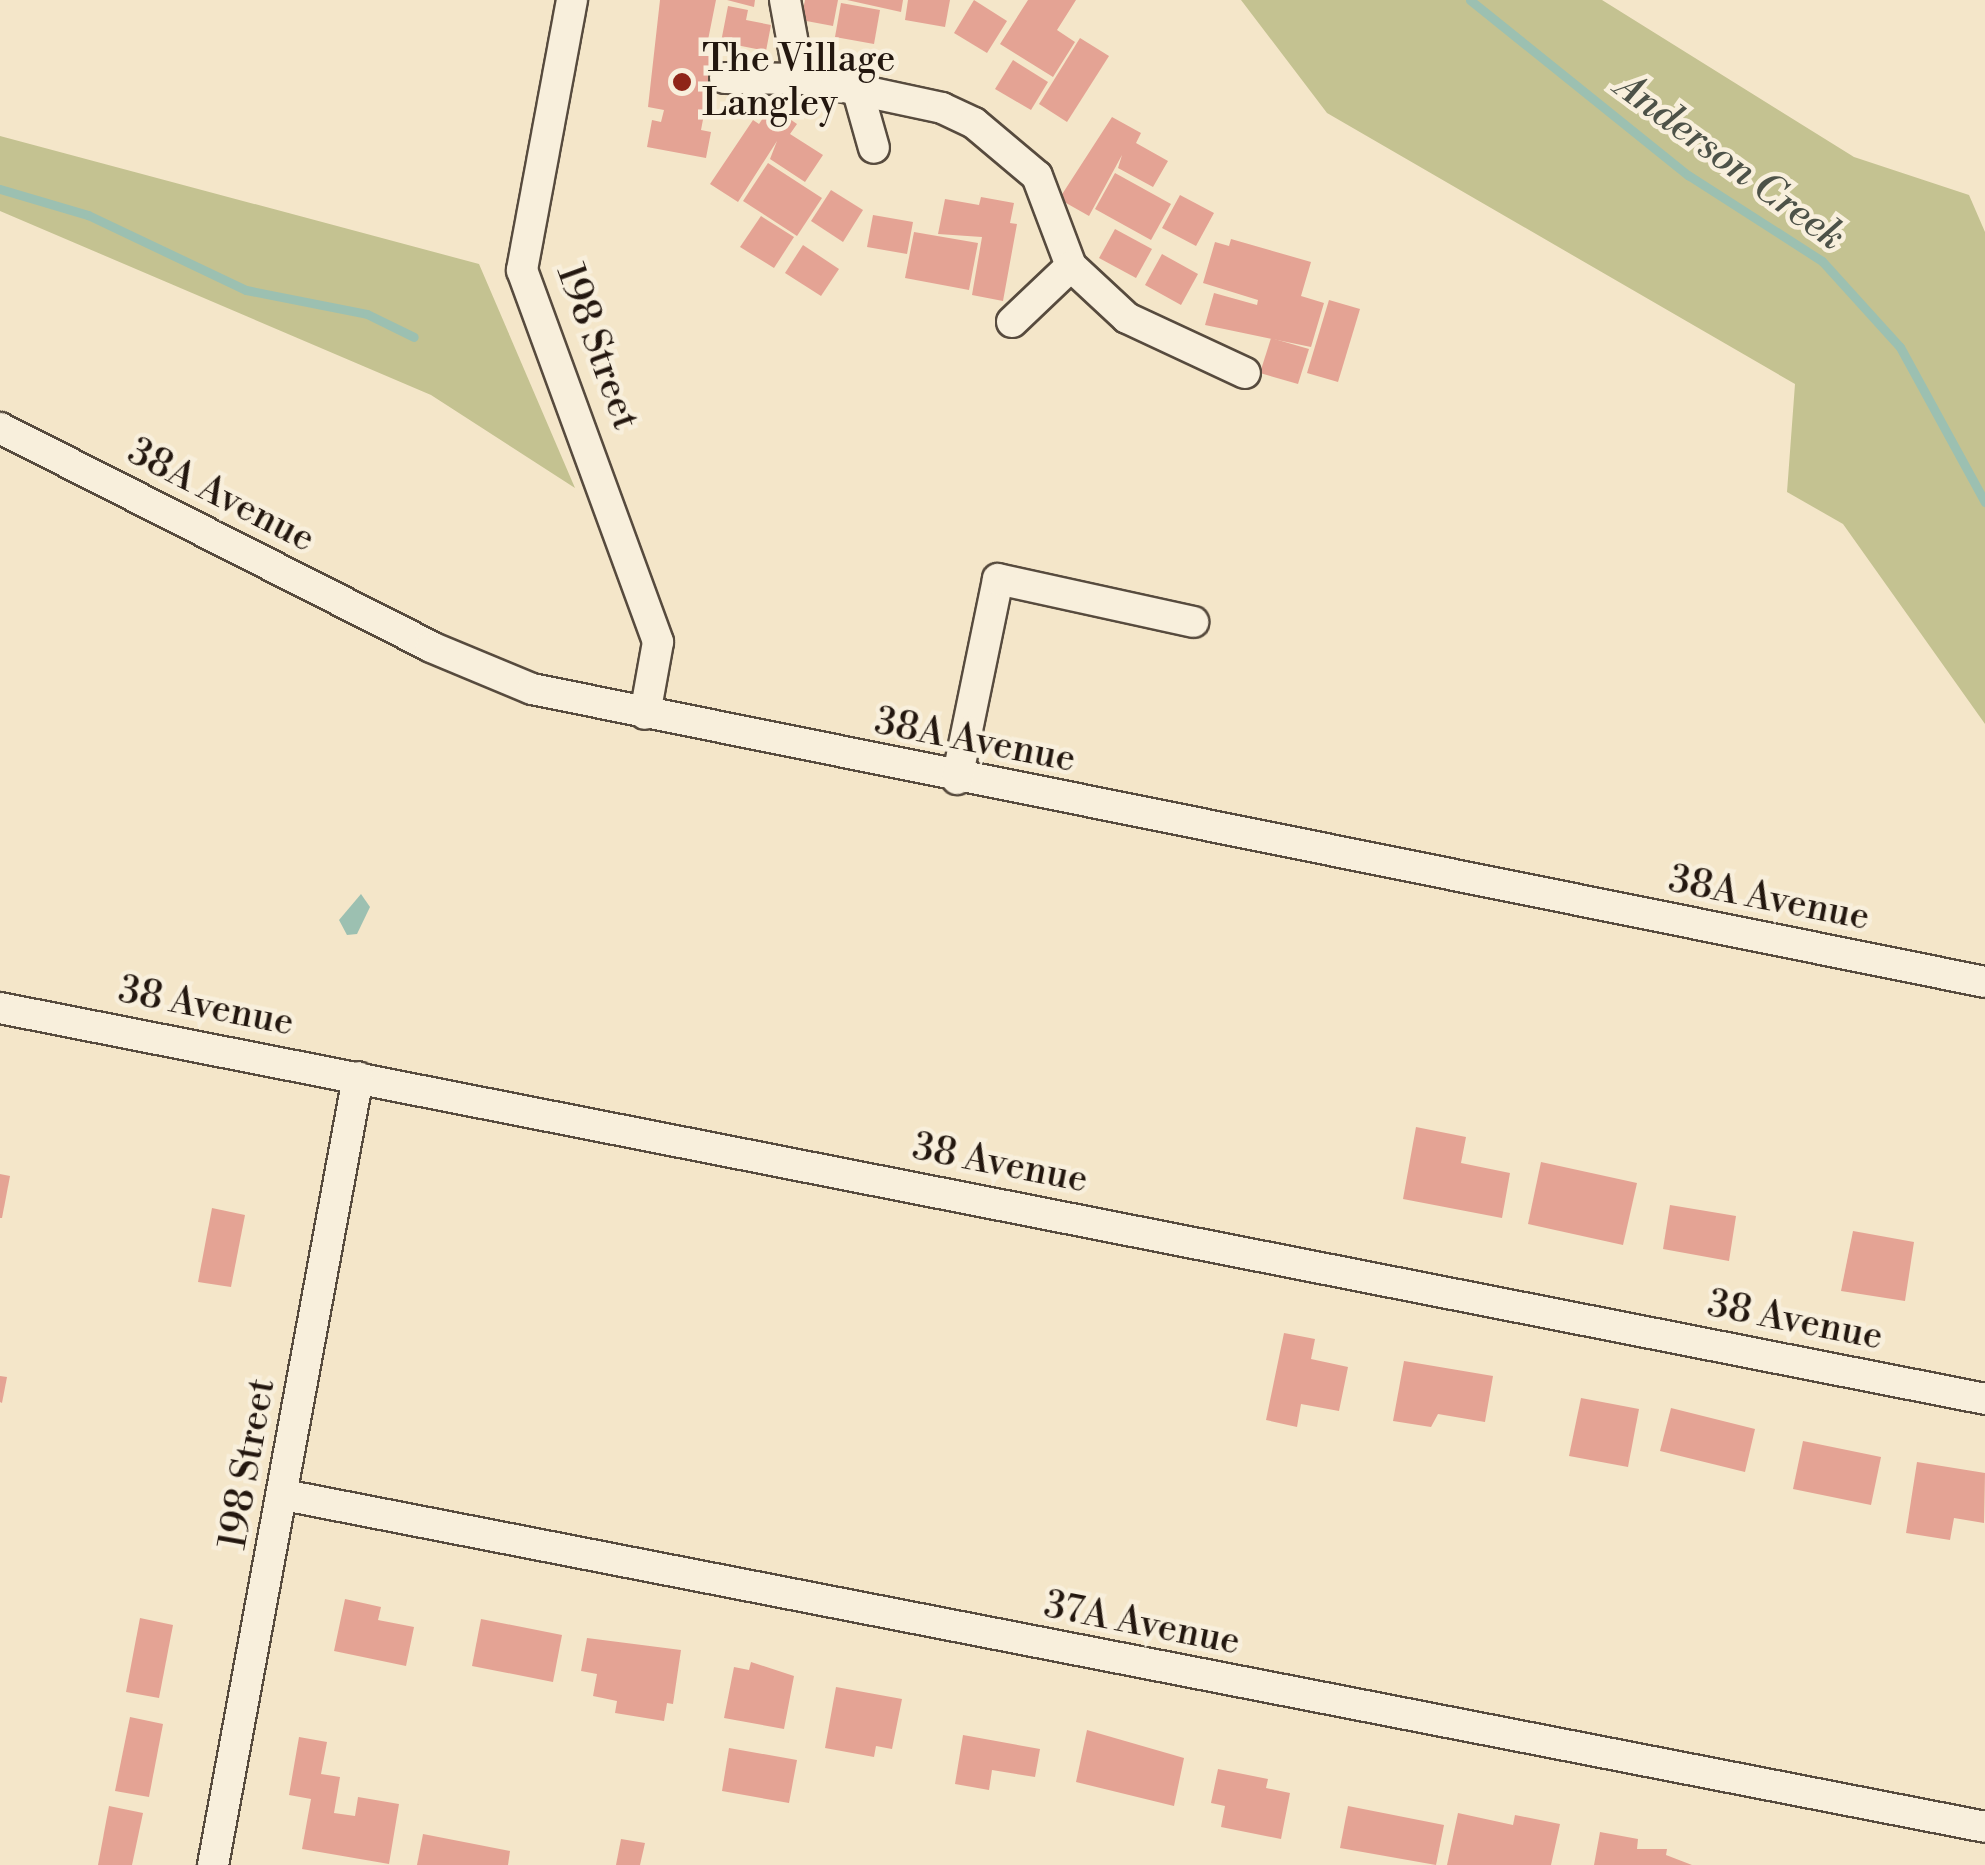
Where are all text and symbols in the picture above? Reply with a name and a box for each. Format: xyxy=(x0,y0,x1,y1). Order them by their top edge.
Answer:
place label: The Village Langley xyxy=(702,37,895,126)
water label: Anderson Creek xyxy=(1606,63,1854,261)
marker: The Village Langley xyxy=(671,71,693,93)
street label: 198 Street xyxy=(546,258,648,436)
street label: 38A Avenue xyxy=(120,430,322,562)
street label: 38A Avenue xyxy=(871,699,1079,783)
street label: 38A Avenue xyxy=(1665,857,1873,941)
street label: 38 Avenue xyxy=(115,968,297,1046)
street label: 38 Avenue xyxy=(909,1125,1091,1203)
street label: 38 Avenue xyxy=(1704,1282,1886,1360)
street label: 198 Street xyxy=(211,1375,285,1553)
street label: 37A Avenue xyxy=(1040,1583,1244,1665)

